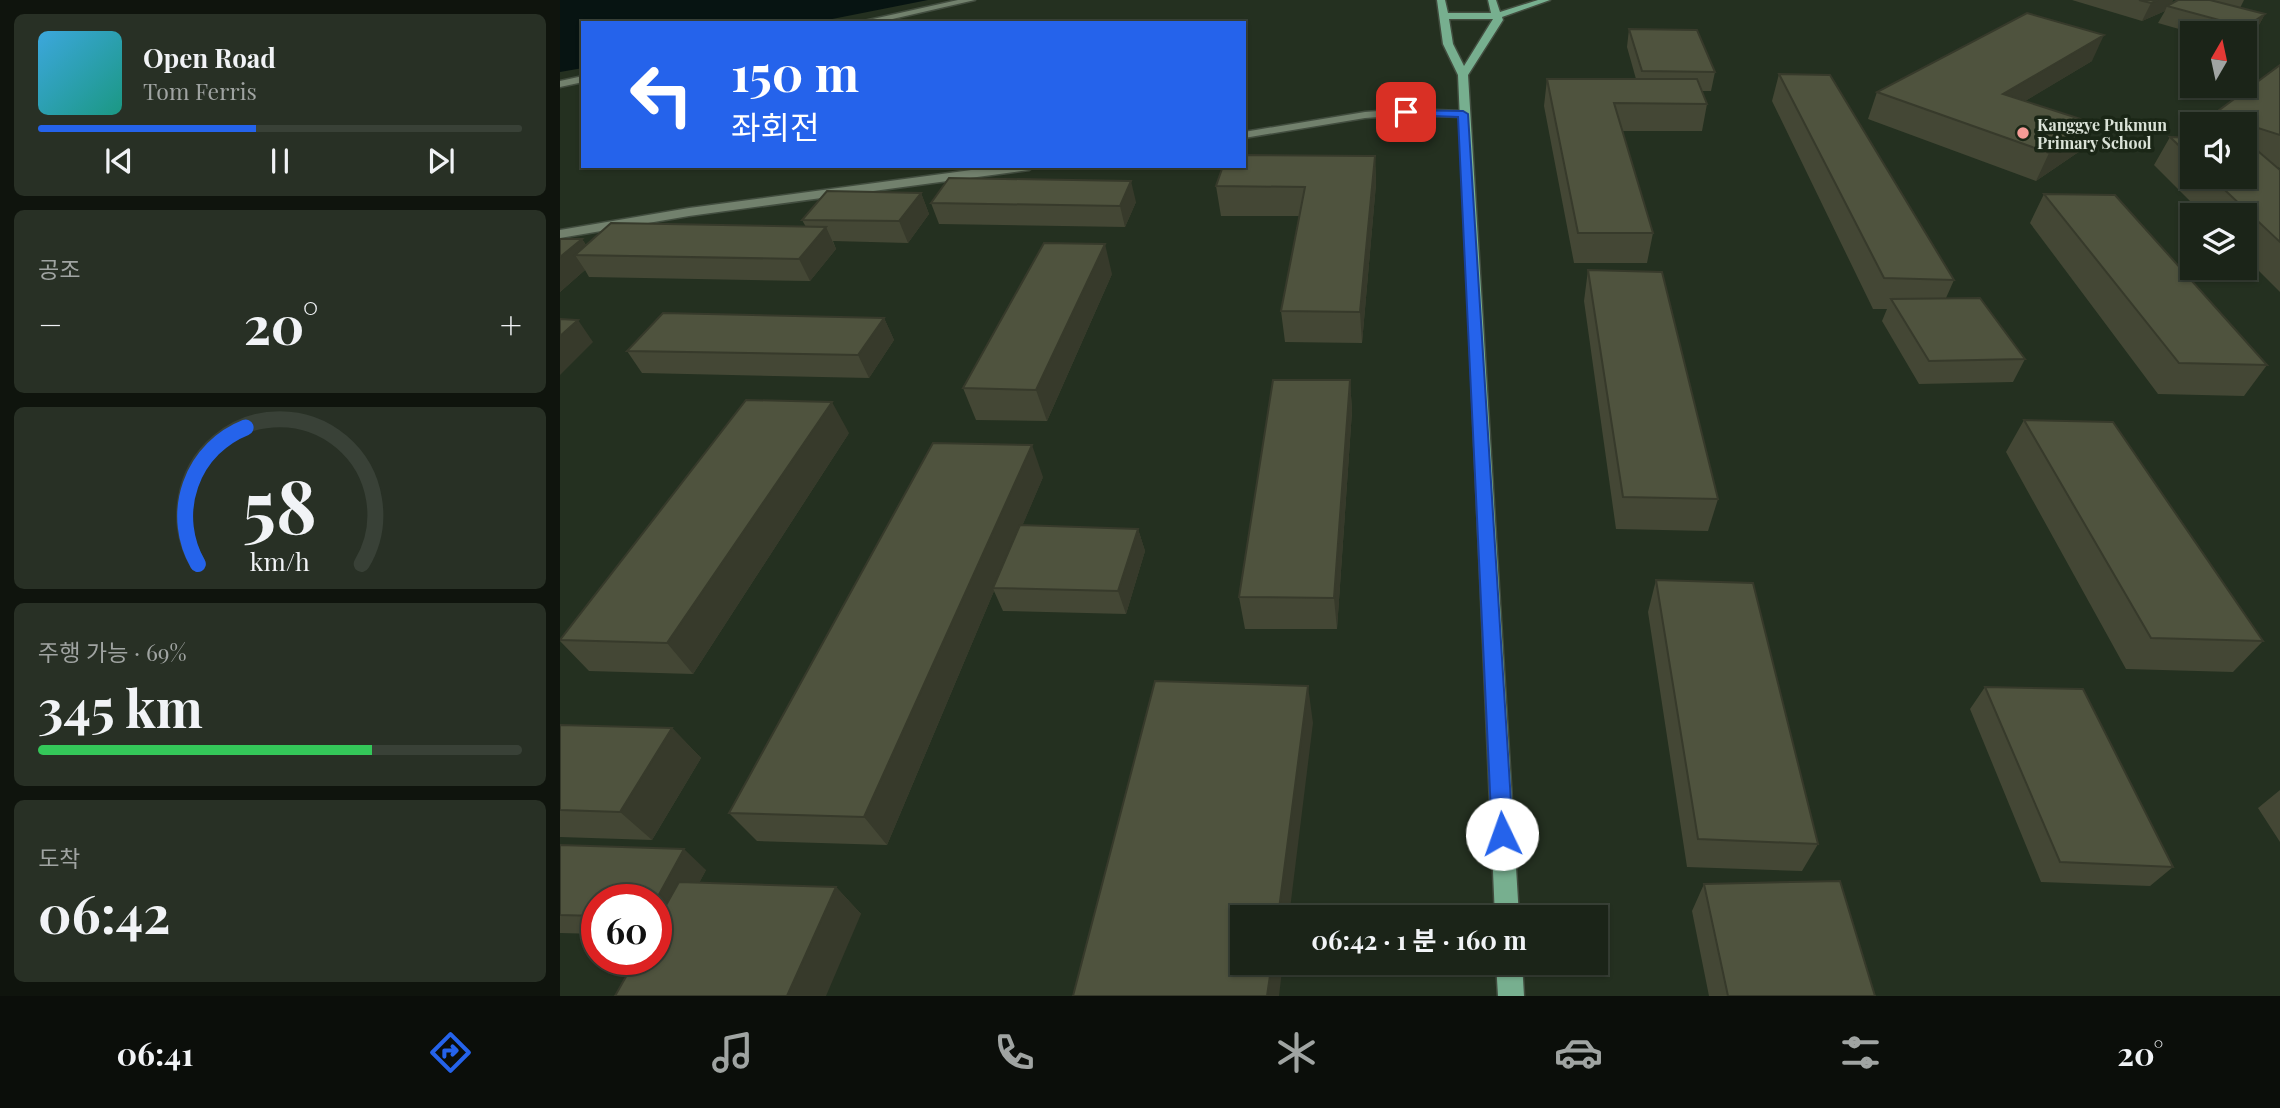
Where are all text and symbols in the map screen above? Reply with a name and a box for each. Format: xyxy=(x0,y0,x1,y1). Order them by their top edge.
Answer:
north arrow xyxy=(2180,21,2258,98)
map controls xyxy=(2180,21,2257,280)
text: 150 m xyxy=(731,39,859,104)
text: Open Road xyxy=(143,40,276,75)
icon: left xyxy=(616,49,707,140)
text: Tom Ferris xyxy=(143,75,257,106)
pin xyxy=(1376,82,1436,142)
icon: arrive xyxy=(1387,93,1425,131)
text: 좌회전 xyxy=(731,104,819,147)
button: sound xyxy=(2180,112,2257,189)
place label: Kanggye Pukmun Primary School xyxy=(2037,114,2167,153)
marker: Kanggye Pukmun Primary School xyxy=(2015,125,2031,141)
icon: previous xyxy=(100,142,138,180)
icon: pause xyxy=(261,142,299,180)
icon: next xyxy=(422,142,460,180)
button: layers xyxy=(2180,203,2257,280)
text: 공조 xyxy=(38,253,80,284)
text: 20° xyxy=(244,289,319,358)
text: − xyxy=(38,298,63,349)
text: + xyxy=(500,298,522,349)
text: 58 xyxy=(243,455,317,552)
text: km/h xyxy=(250,544,310,577)
text: 주행 가능 · 69% xyxy=(38,636,187,667)
text: 345 km xyxy=(38,672,203,741)
position arrow xyxy=(1465,797,1539,871)
text: 도착 xyxy=(38,842,80,873)
text: 06:42 xyxy=(38,878,170,947)
speed limit sign: 60 xyxy=(581,884,672,975)
text: 06:42 · 1 분 · 160 m xyxy=(1311,922,1527,957)
icon: directions xyxy=(426,1028,475,1077)
icon: music xyxy=(708,1028,757,1077)
icon: phone xyxy=(990,1028,1039,1077)
icon: climate xyxy=(1272,1028,1321,1077)
icon: car xyxy=(1554,1028,1603,1077)
icon: filters xyxy=(1836,1028,1885,1077)
text: 06:41 xyxy=(116,1031,193,1074)
text: 20° xyxy=(2117,1031,2163,1074)

